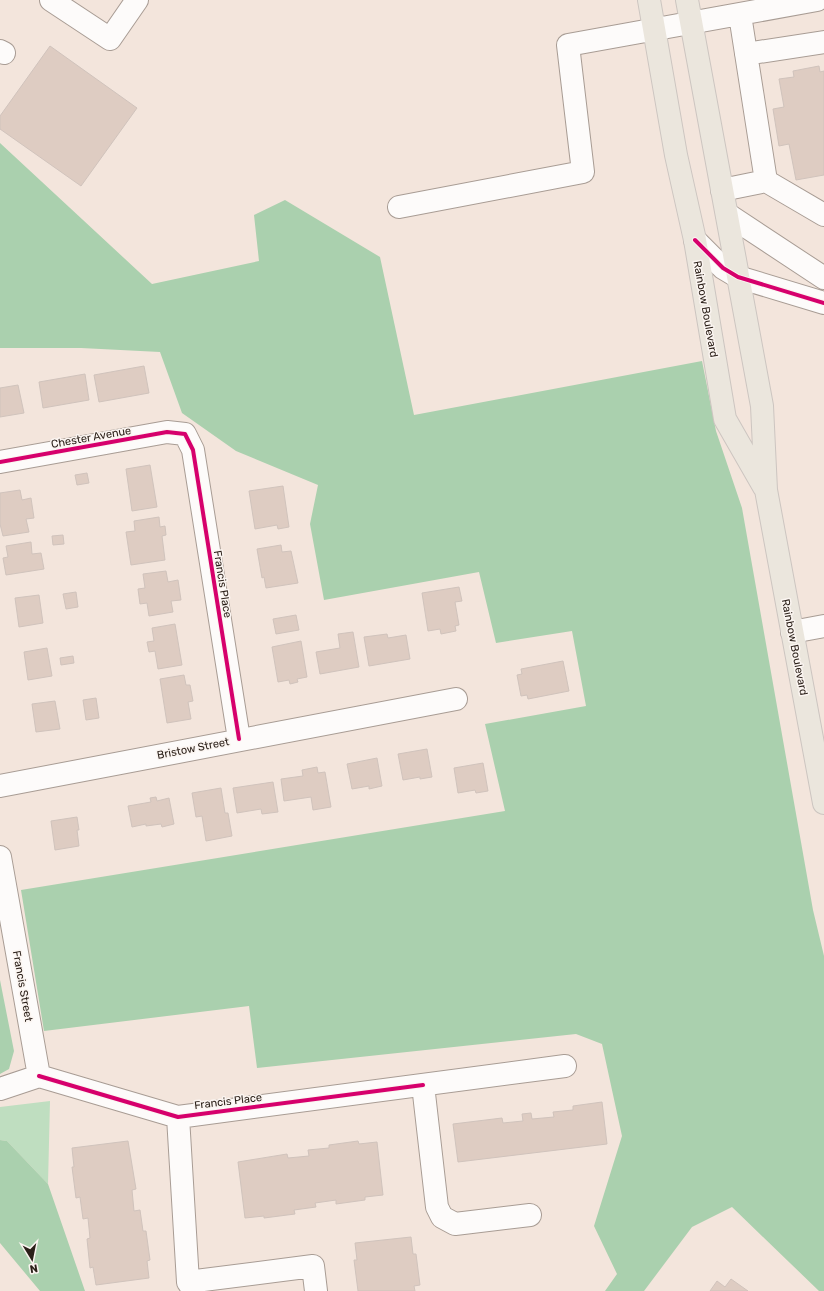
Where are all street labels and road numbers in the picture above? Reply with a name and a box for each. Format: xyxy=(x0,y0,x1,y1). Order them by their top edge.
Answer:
street label: Rainbow Boulevard xyxy=(691,260,720,359)
street label: Chester Avenue xyxy=(50,424,132,451)
street label: Francis Place xyxy=(211,549,234,619)
street label: Rainbow Boulevard xyxy=(779,598,810,696)
street label: Bristow Street xyxy=(156,735,231,762)
street label: Francis Street xyxy=(10,950,35,1023)
street label: Francis Place xyxy=(193,1091,263,1112)

